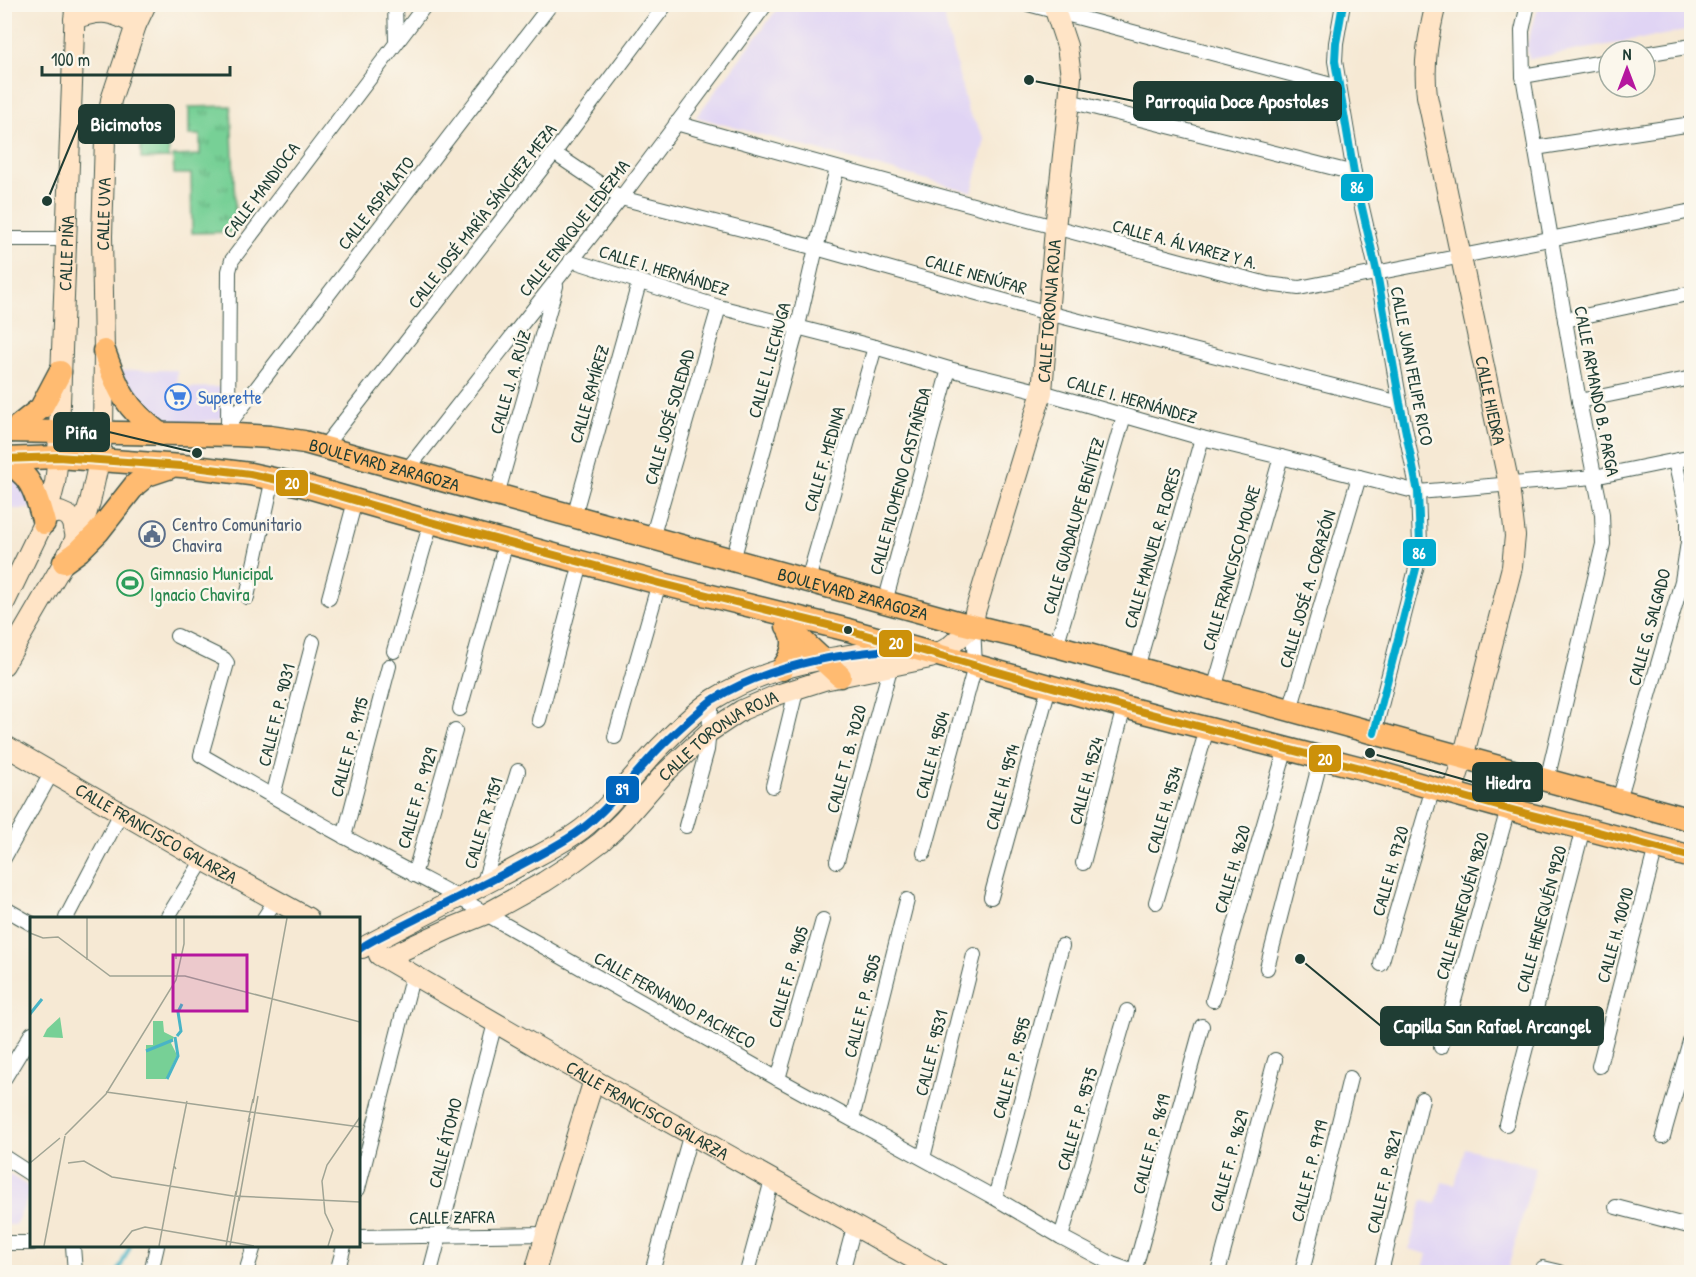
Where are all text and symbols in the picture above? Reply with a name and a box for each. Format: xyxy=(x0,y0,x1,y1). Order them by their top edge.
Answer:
scale bar xyxy=(42,39,230,77)
north arrow xyxy=(1597,39,1657,99)
text: N xyxy=(1623,43,1632,65)
text: 100 m xyxy=(51,47,90,72)
callout: Parroquia Doce Apostoles xyxy=(1134,82,1341,120)
text: Parroquia Doce Apostoles xyxy=(1146,87,1329,115)
callout: Bicimotos xyxy=(79,105,174,143)
text: Bicimotos xyxy=(90,110,162,137)
street label: CALLE JOSÉ MARÍA SÁNCHEZ MEZA xyxy=(402,118,562,314)
street label: CALLE MANDIOCA xyxy=(217,137,306,243)
street label: CALLE ASPÁLATO xyxy=(332,151,420,255)
street label: CALLE ENRIQUE LEDEZMA xyxy=(513,154,636,302)
line badge: 86 xyxy=(1340,173,1374,202)
text: 86 xyxy=(1350,176,1364,198)
street label: CALLE UVA xyxy=(89,177,116,251)
street label: CALLE A. ÁLVAREZ Y A. xyxy=(1110,213,1260,275)
street label: CALLE PIÑA xyxy=(52,215,80,291)
street label: CALLE I. HERNÁNDEZ xyxy=(596,238,732,302)
street label: CALLE TORONJA ROJA xyxy=(1030,238,1067,384)
street label: CALLE NENÚFAR xyxy=(922,248,1030,300)
street label: CALLE JUAN FELIPE RICO xyxy=(1384,284,1440,448)
street label: CALLE L. LECHUGA xyxy=(742,299,797,421)
street label: CALLE ARMANDO B. PARGA xyxy=(1568,304,1626,479)
street label: CALLE J. A. RUÍZ xyxy=(483,327,537,437)
street label: CALLE RAMÍREZ xyxy=(563,342,615,446)
street label: CALLE JOSÉ SOLEDAD xyxy=(638,346,700,488)
street label: CALLE HIEDRA xyxy=(1470,354,1513,447)
street label: CALLE I. HERNÁNDEZ xyxy=(1064,368,1200,430)
supermarket icon: Superette xyxy=(163,382,193,412)
street label: CALLE FILOMENO CASTAÑEDA xyxy=(863,384,937,578)
place label: Superette xyxy=(198,385,262,410)
street label: CALLE F. MEDINA xyxy=(797,403,851,515)
callout: Piña xyxy=(54,413,109,451)
text: Piña xyxy=(66,418,97,445)
street label: BOULEVARD ZARAGOZA xyxy=(306,432,463,497)
street label: CALLE GUADALUPE BENÍTEZ xyxy=(1036,435,1110,617)
street label: CALLE MANUEL R. FLORES xyxy=(1117,465,1187,631)
line badge: 20 xyxy=(275,469,309,497)
text: 20 xyxy=(285,472,299,494)
street label: CALLE FRANCISCO MOURE xyxy=(1195,483,1267,653)
street label: CALLE JOSÉ A. CORAZÓN xyxy=(1272,507,1342,671)
place label: Centro Comunitario Chavira xyxy=(172,512,302,558)
public building icon: Centro Comunitario Chavira xyxy=(137,519,167,549)
line badge: 86 xyxy=(1402,538,1437,567)
text: 86 xyxy=(1412,542,1426,564)
place label: Gimnasio Municipal Ignacio Chavira xyxy=(150,561,273,607)
street label: BOULEVARD ZARAGOZA xyxy=(775,561,931,626)
street label: CALLE G. SALGADO xyxy=(1621,566,1677,688)
sports icon: Gimnasio Municipal Ignacio Chavira xyxy=(115,568,145,598)
unlabelled marker xyxy=(842,624,854,636)
line badge: 20 xyxy=(878,629,913,658)
text: 20 xyxy=(889,632,903,654)
street label: CALLE F. P. 9031 xyxy=(251,661,301,769)
street label: CALLE TORONJA ROJA xyxy=(652,684,782,786)
street label: CALLE F. P. 9115 xyxy=(324,694,374,800)
street label: CALLE T. B. 7020 xyxy=(820,702,872,816)
street label: CALLE H. 9504 xyxy=(908,708,956,802)
street label: CALLE H. 9524 xyxy=(1062,734,1110,828)
street label: CALLE H. 9514 xyxy=(979,741,1026,833)
street label: CALLE F. P. 9129 xyxy=(391,744,443,851)
line badge: 20 xyxy=(1308,744,1342,773)
text: 20 xyxy=(1318,748,1332,770)
street label: CALLE H. 9534 xyxy=(1140,763,1188,857)
callout: Hiedra xyxy=(1473,763,1542,801)
text: Hiedra xyxy=(1485,768,1531,795)
street label: CALLE TR 7151 xyxy=(457,774,509,872)
line badge: 89 xyxy=(605,775,640,804)
street label: CALLE FRANCISCO GALARZA xyxy=(71,776,242,889)
text: 89 xyxy=(616,778,629,800)
street label: CALLE H. 9620 xyxy=(1207,822,1257,916)
street label: CALLE H. 9720 xyxy=(1365,823,1415,919)
street label: CALLE HENEQUÉN 9820 xyxy=(1429,829,1495,983)
street label: CALLE HENEQUÉN 9920 xyxy=(1509,843,1573,995)
street label: CALLE H. 10010 xyxy=(1590,885,1640,985)
inset map xyxy=(30,917,360,1247)
street label: CALLE F. P. 9405 xyxy=(762,923,815,1031)
street label: CALLE FERNANDO PACHECO xyxy=(590,945,760,1055)
street label: CALLE F. P. 9505 xyxy=(837,951,887,1060)
street label: CALLE F. 9531 xyxy=(908,1007,954,1099)
callout: Capilla San Rafael Arcangel xyxy=(1381,1007,1603,1045)
text: Capilla San Rafael Arcangel xyxy=(1393,1012,1592,1040)
street label: CALLE F. P. 9595 xyxy=(985,1014,1037,1121)
street label: CALLE FRANCISCO GALARZA xyxy=(562,1054,734,1166)
street label: CALLE F. P. 9575 xyxy=(1050,1064,1104,1174)
street label: CALLE F. P. 9619 xyxy=(1126,1091,1176,1197)
street label: CALLE ÁTOMO xyxy=(422,1095,468,1191)
street label: CALLE F. P. 9629 xyxy=(1203,1107,1255,1215)
street label: CALLE F. P. 9719 xyxy=(1284,1117,1334,1225)
street label: CALLE F. P. 9821 xyxy=(1360,1128,1408,1236)
street label: CALLE ZAFRA xyxy=(409,1204,495,1230)

